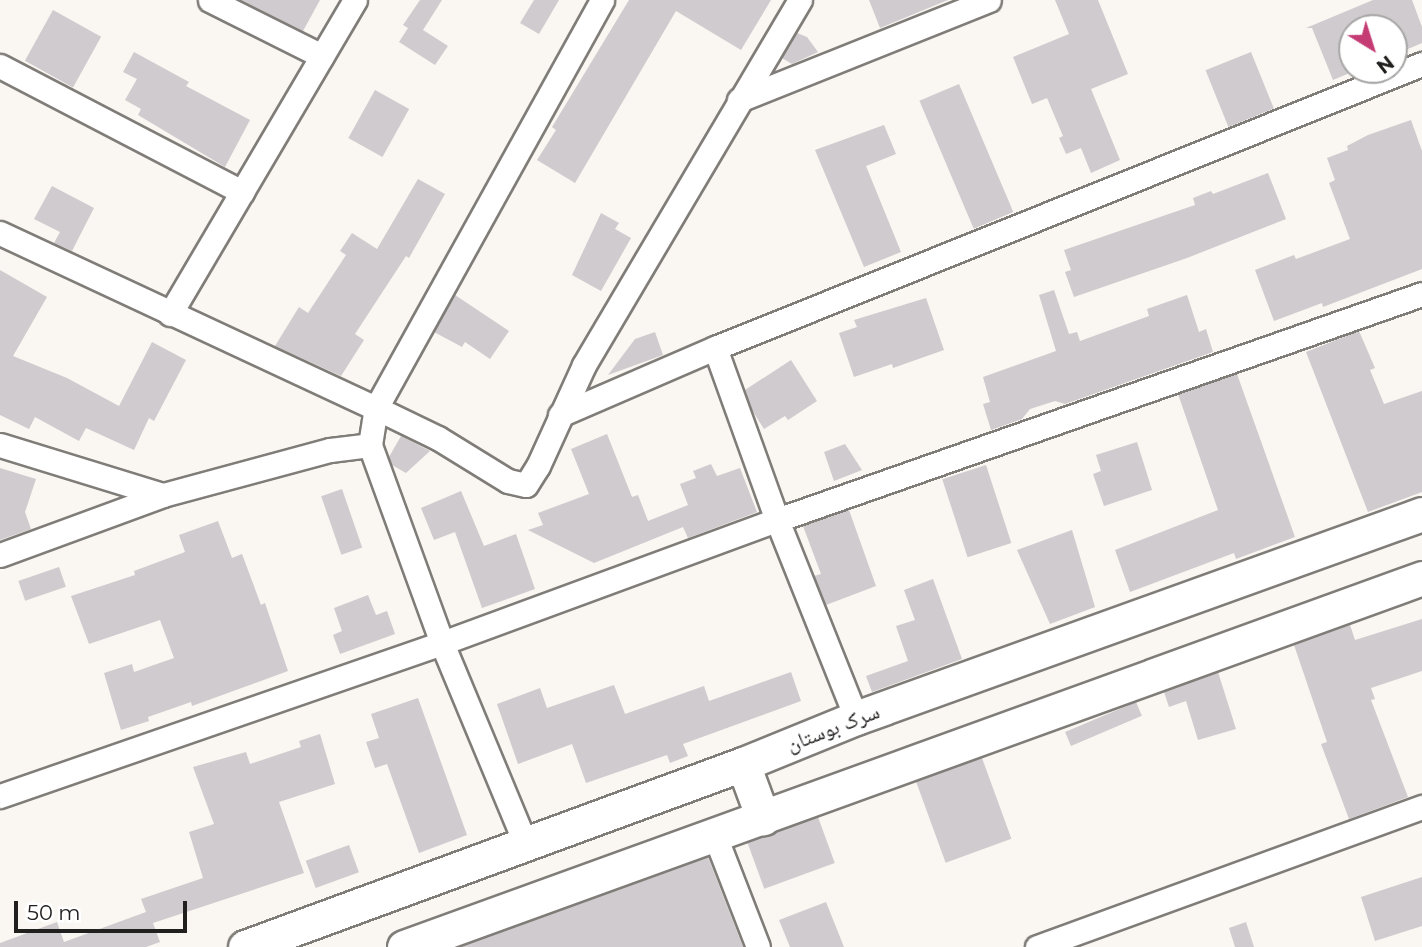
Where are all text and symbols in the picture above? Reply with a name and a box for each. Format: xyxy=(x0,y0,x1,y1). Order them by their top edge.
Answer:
north arrow xyxy=(1338,14,1408,84)
text: N xyxy=(1372,51,1398,78)
street label: سرک بوستان xyxy=(783,699,883,757)
scale bar xyxy=(18,888,191,932)
text: 50 m xyxy=(27,900,81,925)

